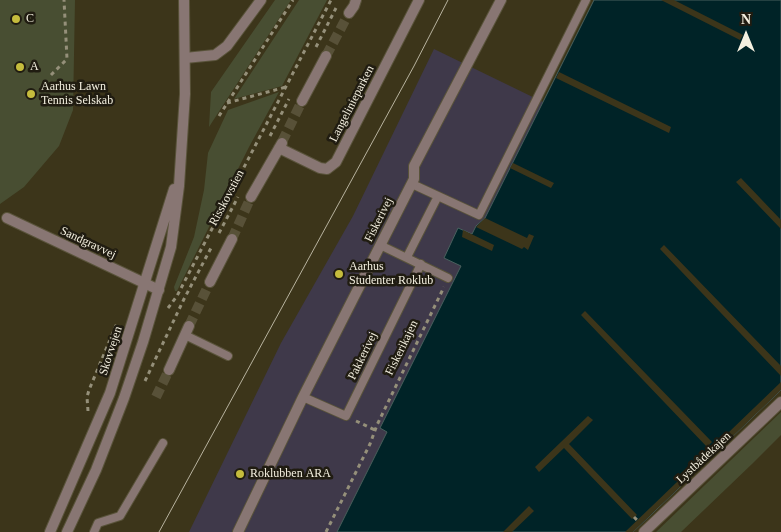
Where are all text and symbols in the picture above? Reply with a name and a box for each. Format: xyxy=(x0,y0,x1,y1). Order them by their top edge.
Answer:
north arrow xyxy=(721,10,771,60)
place label: C xyxy=(26,12,34,26)
text: N xyxy=(741,12,751,27)
marker: C xyxy=(10,13,22,25)
place label: A xyxy=(30,60,39,74)
marker: A xyxy=(14,61,26,73)
street label: Langelinieparken xyxy=(327,63,377,145)
place label: Aarhus Lawn Tennis Selskab xyxy=(41,80,113,108)
marker: Aarhus Lawn Tennis Selskab xyxy=(25,88,37,100)
street label: Risskovstien xyxy=(206,168,248,228)
street label: Fiskerivej xyxy=(362,195,396,245)
street label: Sandgravvej xyxy=(58,224,118,262)
place label: Aarhus Studenter Roklub xyxy=(349,260,433,288)
marker: Aarhus Studenter Roklub xyxy=(333,268,345,280)
street label: Fiskerikajen xyxy=(383,318,421,378)
street label: Skovvejen xyxy=(96,325,126,377)
street label: Pakkerivej xyxy=(345,330,381,382)
street label: Lystbådekajen xyxy=(674,429,734,487)
place label: Roklubben ARA xyxy=(250,467,331,481)
marker: Roklubben ARA xyxy=(234,468,246,480)

